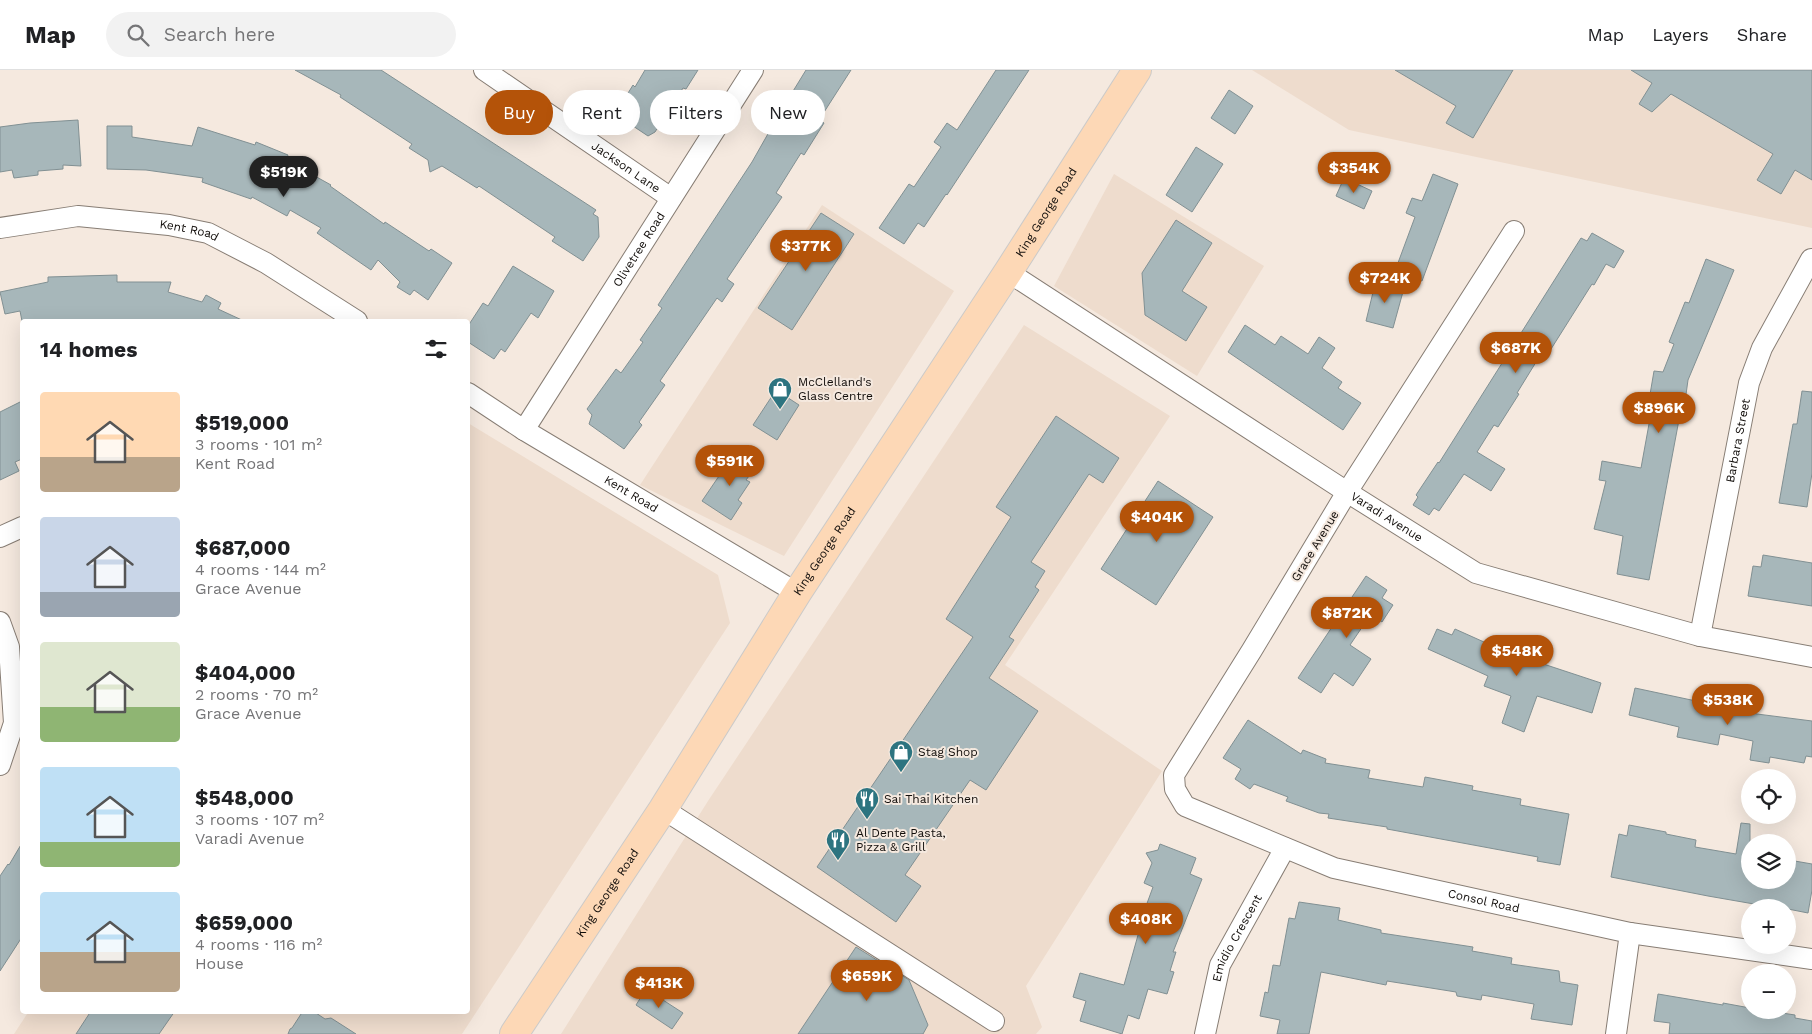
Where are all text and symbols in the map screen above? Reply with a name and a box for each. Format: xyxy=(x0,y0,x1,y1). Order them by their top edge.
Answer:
search box xyxy=(106,12,456,57)
text: Map xyxy=(25,21,76,49)
icon: search xyxy=(124,21,152,49)
text: Search here xyxy=(164,23,275,46)
text: Map xyxy=(1587,24,1624,45)
text: Layers xyxy=(1652,24,1709,45)
text: Share xyxy=(1737,24,1787,45)
chip: Buy xyxy=(485,90,553,135)
chip: Rent xyxy=(563,90,640,135)
chip: Filters xyxy=(650,90,741,135)
chip: New xyxy=(751,90,825,135)
street label: Jackson Lane xyxy=(589,139,663,196)
pin: $354K xyxy=(1319,152,1389,194)
pin: $519K xyxy=(249,156,319,198)
text: $354K xyxy=(1329,158,1379,177)
text: $519K xyxy=(260,162,308,181)
street label: King George Road xyxy=(1012,165,1080,260)
street label: Olivetree Road xyxy=(610,209,668,289)
street label: Kent Road xyxy=(159,217,221,244)
pin: $377K xyxy=(771,230,841,272)
text: $377K xyxy=(781,236,831,255)
pin: $724K xyxy=(1350,262,1420,304)
text: $724K xyxy=(1360,268,1410,287)
pin: $687K xyxy=(1481,332,1551,374)
icon: filters xyxy=(422,335,450,363)
text: 14 homes xyxy=(40,337,137,362)
text: $687K xyxy=(1491,338,1541,357)
place label: McClelland's Glass Centre xyxy=(798,375,873,403)
shop icon: McClelland's Glass Centre xyxy=(767,376,793,410)
pin: $896K xyxy=(1624,392,1694,434)
street label: Barbara Street xyxy=(1723,397,1753,484)
text: $896K xyxy=(1633,398,1685,417)
text: $519,000 xyxy=(195,410,289,435)
icon: home xyxy=(80,412,140,472)
text: 3 rooms · 101 m² xyxy=(195,435,322,454)
pin: $591K xyxy=(695,444,765,487)
text: $591K xyxy=(706,451,754,470)
text: Kent Road xyxy=(195,454,275,473)
street label: Kent Road xyxy=(602,473,661,515)
street label: Varadi Avenue xyxy=(1348,489,1425,545)
pin: $404K xyxy=(1122,500,1192,543)
street label: King George Road xyxy=(790,504,859,598)
text: $404K xyxy=(1131,507,1183,526)
street label: Grace Avenue xyxy=(1288,508,1342,584)
text: $687,000 xyxy=(195,535,291,560)
icon: home xyxy=(80,537,140,597)
text: 4 rooms · 144 m² xyxy=(195,560,326,579)
text: Grace Avenue xyxy=(195,579,302,598)
pin: $872K xyxy=(1312,596,1382,639)
text: $872K xyxy=(1322,603,1372,622)
pin: $548K xyxy=(1482,634,1552,677)
text: $548K xyxy=(1491,641,1543,660)
text: $404,000 xyxy=(195,660,296,685)
icon: home xyxy=(80,662,140,722)
pin: $538K xyxy=(1693,684,1763,726)
text: 2 rooms · 70 m² xyxy=(195,685,318,704)
text: $538K xyxy=(1703,690,1753,709)
text: Grace Avenue xyxy=(195,704,302,723)
shop icon: Stag Shop xyxy=(888,739,914,773)
place label: Stag Shop xyxy=(918,745,978,759)
map controls xyxy=(1741,769,1796,1019)
button: locate xyxy=(1741,769,1796,824)
text: $548,000 xyxy=(195,785,294,810)
restaurant icon: Sai Thai Kitchen xyxy=(854,786,880,820)
icon: home xyxy=(80,787,140,847)
place label: Sai Thai Kitchen xyxy=(884,792,978,806)
text: 3 rooms · 107 m² xyxy=(195,810,324,829)
place label: Al Dente Pasta, Pizza & Grill xyxy=(856,826,946,854)
restaurant icon: Al Dente Pasta, Pizza & Grill xyxy=(825,827,851,861)
text: Varadi Avenue xyxy=(195,829,305,848)
button: layers xyxy=(1741,834,1796,889)
street label: King George Road xyxy=(573,846,642,940)
street label: Consol Road xyxy=(1447,886,1521,916)
street label: Emidio Crescent xyxy=(1210,892,1265,983)
button: + xyxy=(1741,899,1796,954)
pin: $408K xyxy=(1111,902,1181,945)
text: $408K xyxy=(1120,909,1172,928)
text: $659,000 xyxy=(195,910,293,935)
icon: home xyxy=(80,912,140,972)
text: 4 rooms · 116 m² xyxy=(195,935,322,954)
text: House xyxy=(195,954,244,973)
pin: $659K xyxy=(832,960,902,1002)
button: − xyxy=(1741,964,1796,1019)
pin: $413K xyxy=(624,966,694,1009)
text: $659K xyxy=(842,966,892,985)
text: $413K xyxy=(635,973,683,992)

